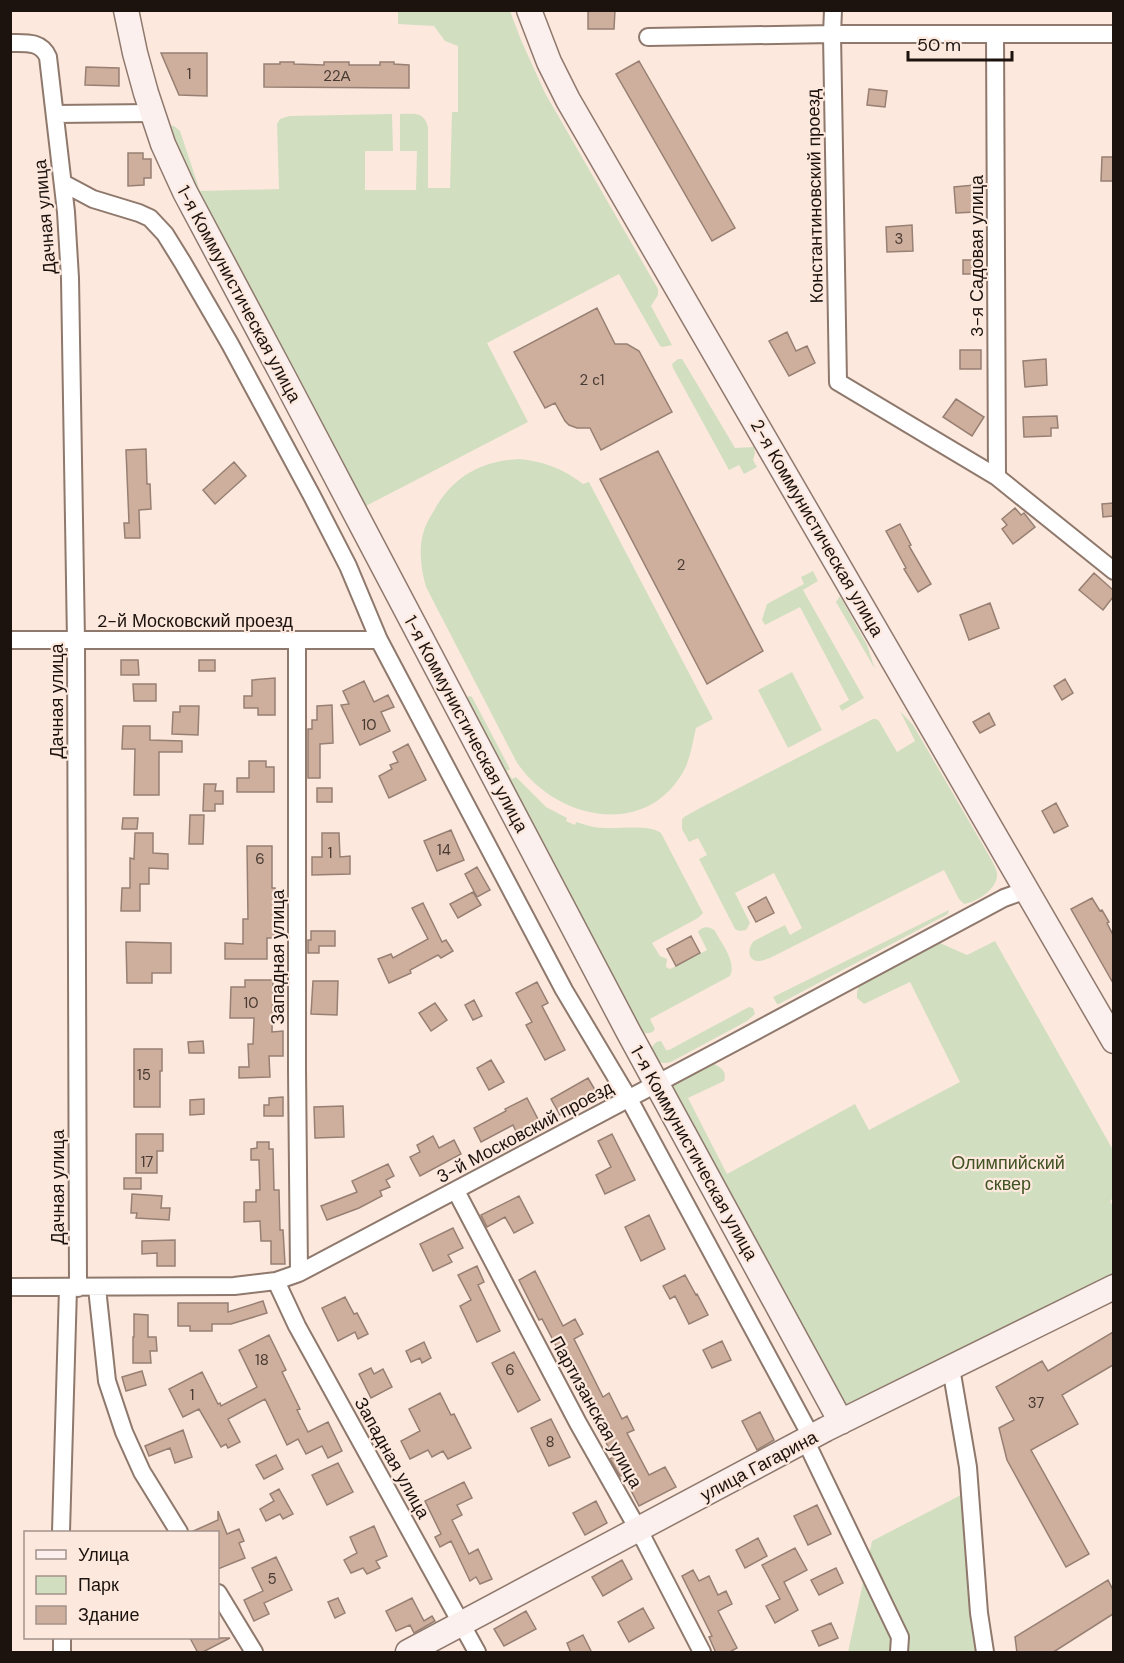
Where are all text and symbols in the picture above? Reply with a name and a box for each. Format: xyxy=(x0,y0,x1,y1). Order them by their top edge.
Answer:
scale bar xyxy=(908,24,1012,62)
text: 50 m xyxy=(917,33,961,57)
house number: 1 xyxy=(187,64,191,84)
house number: 22А xyxy=(323,66,351,86)
street label: Константиновский проезд xyxy=(801,88,829,303)
street label: Дачная улица xyxy=(28,158,62,275)
street label: 3-я Садовая улица xyxy=(965,174,989,337)
street label: 1-я Коммунистическая улица xyxy=(172,181,307,407)
house number: 3 xyxy=(895,229,903,249)
house number: 2 с1 xyxy=(580,370,604,390)
street label: 2-я Коммунистическая улица xyxy=(745,415,890,642)
house number: 2 xyxy=(677,555,685,575)
street label: 2-й Московский проезд xyxy=(97,609,294,633)
street label: 1-я Коммунистическая улица xyxy=(399,611,534,837)
street label: Дачная улица xyxy=(45,642,69,759)
house number: 10 xyxy=(362,715,376,735)
house number: 14 xyxy=(437,840,451,860)
house number: 1 xyxy=(328,843,332,863)
house number: 6 xyxy=(255,849,265,869)
street label: Западная улица xyxy=(266,888,290,1025)
house number: 10 xyxy=(244,993,258,1013)
street label: 1-я Коммунистическая улица xyxy=(625,1041,764,1266)
house number: 15 xyxy=(137,1065,151,1085)
street label: 3-й Московский проезд xyxy=(433,1075,618,1189)
street label: Дачная улица xyxy=(46,1128,70,1245)
park label: Олимпийский сквер xyxy=(951,1151,1065,1196)
house number: 17 xyxy=(141,1152,153,1172)
street label: Партизанская улица xyxy=(544,1332,648,1493)
house number: 18 xyxy=(255,1350,269,1370)
house number: 6 xyxy=(505,1360,515,1380)
house number: 1 xyxy=(190,1385,194,1405)
street label: Западная улица xyxy=(349,1393,436,1524)
house number: 37 xyxy=(1028,1393,1044,1413)
street label: улица Гагарина xyxy=(696,1425,823,1507)
house number: 8 xyxy=(545,1432,555,1452)
legend xyxy=(24,1531,219,1639)
text: Улица xyxy=(78,1543,130,1567)
house number: 5 xyxy=(267,1569,277,1589)
text: Парк xyxy=(78,1573,119,1597)
text: Здание xyxy=(78,1603,139,1627)

